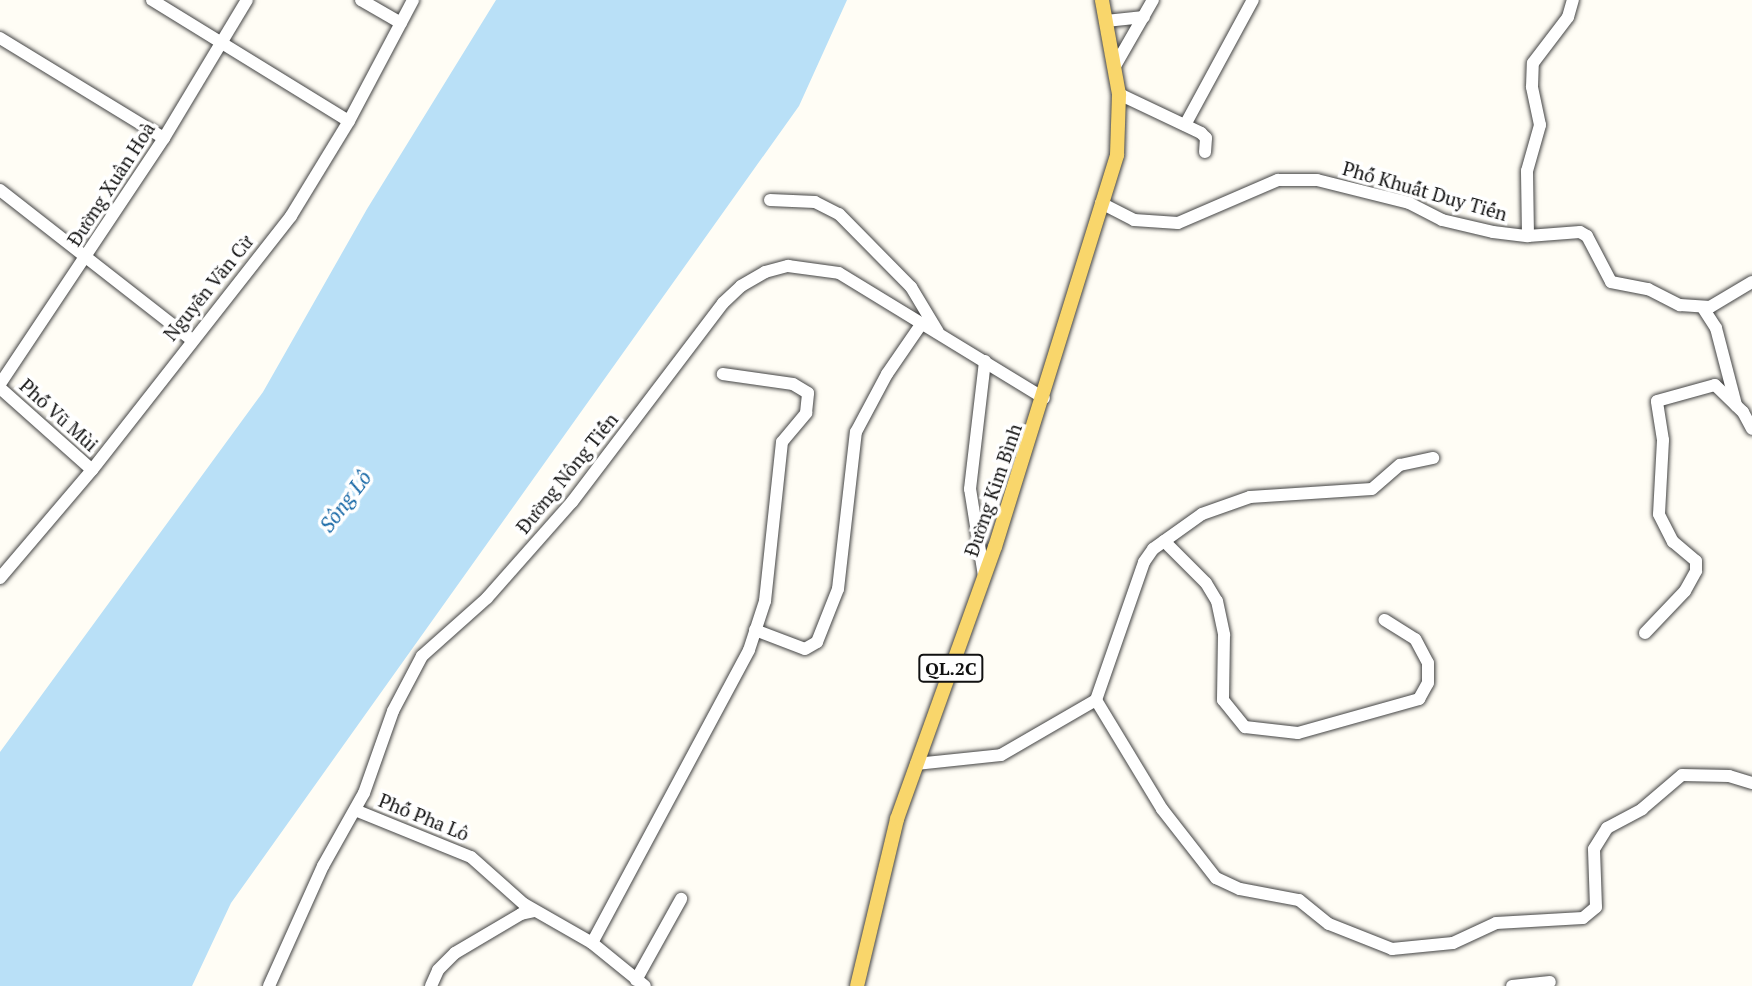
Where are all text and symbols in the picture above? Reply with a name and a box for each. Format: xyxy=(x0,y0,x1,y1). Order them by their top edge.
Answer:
street label: Đường Xuân Hoà xyxy=(63,118,159,250)
street label: Phố Khuất Duy Tiến xyxy=(1340,157,1510,225)
street label: Nguyễn Văn Cừ xyxy=(159,231,257,345)
street label: Phố Vũ Mùi xyxy=(15,374,103,456)
street label: Đường Nông Tiến xyxy=(511,408,623,538)
street label: Đường Kim Bình xyxy=(960,421,1026,559)
water label: Sông Lô xyxy=(314,465,376,537)
road number: QL.2C xyxy=(918,654,984,682)
street label: Phố Pha Lô xyxy=(376,789,472,845)

